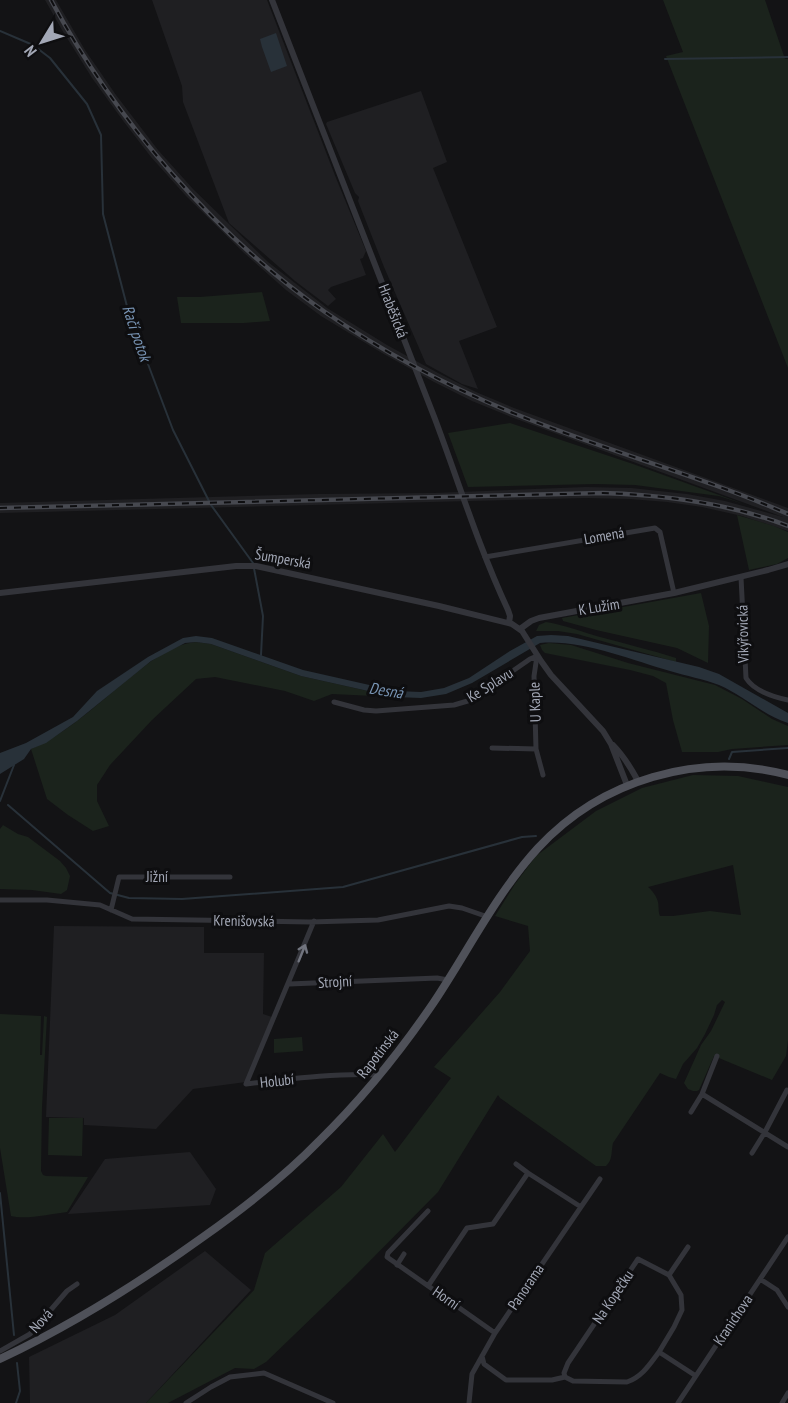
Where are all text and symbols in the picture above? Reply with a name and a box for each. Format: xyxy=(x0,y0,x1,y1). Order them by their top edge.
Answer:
north arrow xyxy=(12,12,72,72)
text: N xyxy=(20,42,41,61)
street label: Hraběšická xyxy=(375,281,412,341)
water label: Račí potok xyxy=(118,302,156,365)
street label: Lomená xyxy=(582,523,626,548)
street label: Šumperská xyxy=(254,544,313,573)
street label: K Lužím xyxy=(577,594,621,619)
street label: Vikýřovická xyxy=(732,605,753,664)
street label: Ke Splavu xyxy=(463,663,516,706)
water label: Desná xyxy=(368,677,406,703)
street label: U Kaple xyxy=(524,682,545,722)
street label: Jižní xyxy=(145,867,169,886)
street label: Krenišovská xyxy=(213,910,275,931)
one-way arrow xyxy=(297,944,308,963)
street label: Strojní xyxy=(317,971,353,992)
street label: Rapotínská xyxy=(353,1025,403,1082)
street label: Holubí xyxy=(259,1069,296,1092)
street label: Panorama xyxy=(503,1260,548,1313)
street label: Na Kopečku xyxy=(588,1266,637,1327)
street label: Horní xyxy=(429,1282,464,1314)
street label: Kranichova xyxy=(709,1291,756,1349)
street label: Nová xyxy=(25,1305,56,1337)

